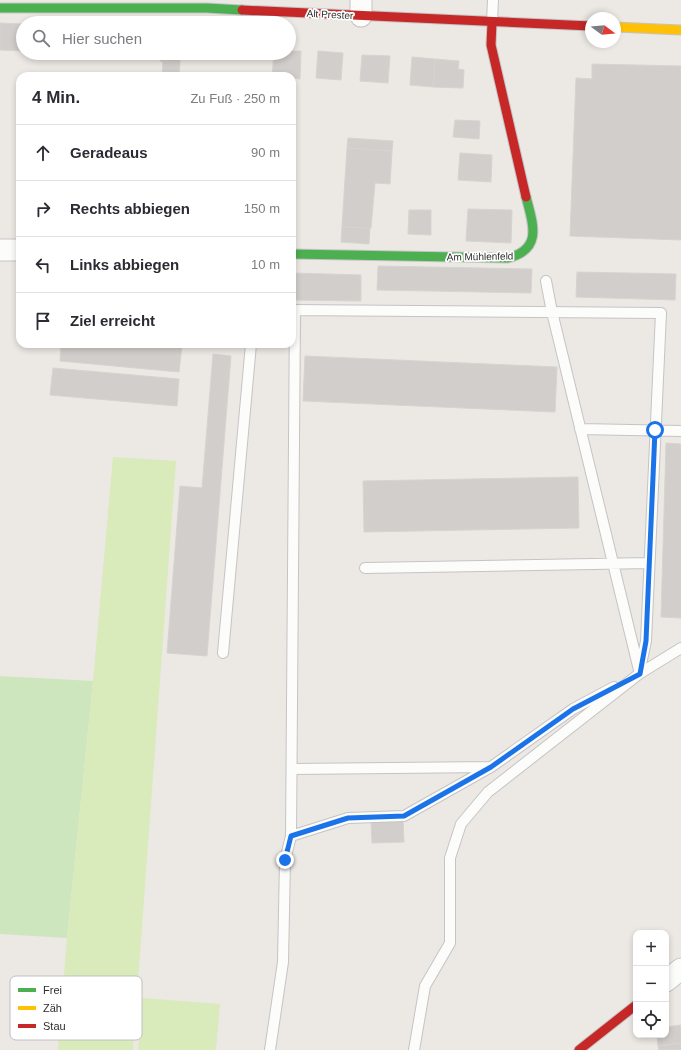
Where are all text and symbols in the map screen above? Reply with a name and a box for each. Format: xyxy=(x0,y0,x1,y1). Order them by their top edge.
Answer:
street label: Alt Prester xyxy=(306,8,354,21)
north arrow xyxy=(585,12,621,48)
search box xyxy=(16,16,296,60)
icon: search xyxy=(30,27,52,49)
text: Hier suchen xyxy=(62,30,142,47)
text: 4 Min. xyxy=(32,88,80,107)
text: Zu Fuß · 250 m xyxy=(190,91,280,106)
icon: ahead xyxy=(32,142,54,164)
text: Geradeaus xyxy=(70,144,148,161)
text: 90 m xyxy=(251,145,280,160)
icon: right xyxy=(32,198,54,220)
text: Rechts abbiegen xyxy=(70,200,190,217)
text: 150 m xyxy=(244,201,280,216)
street label: Am Mühlenfeld xyxy=(447,250,513,263)
icon: left xyxy=(32,254,54,276)
text: Links abbiegen xyxy=(70,256,179,273)
text: 10 m xyxy=(251,257,280,272)
icon: arrive xyxy=(32,310,54,332)
text: Ziel erreicht xyxy=(70,312,155,329)
route start xyxy=(646,421,664,439)
route end xyxy=(276,851,294,869)
map controls xyxy=(633,930,669,1038)
button: + xyxy=(633,930,669,966)
button: − xyxy=(633,966,669,1002)
legend xyxy=(10,976,142,1040)
text: Frei xyxy=(43,984,62,996)
text: Zäh xyxy=(43,1002,62,1014)
button: locate xyxy=(633,1002,669,1038)
text: Stau xyxy=(43,1020,66,1032)

